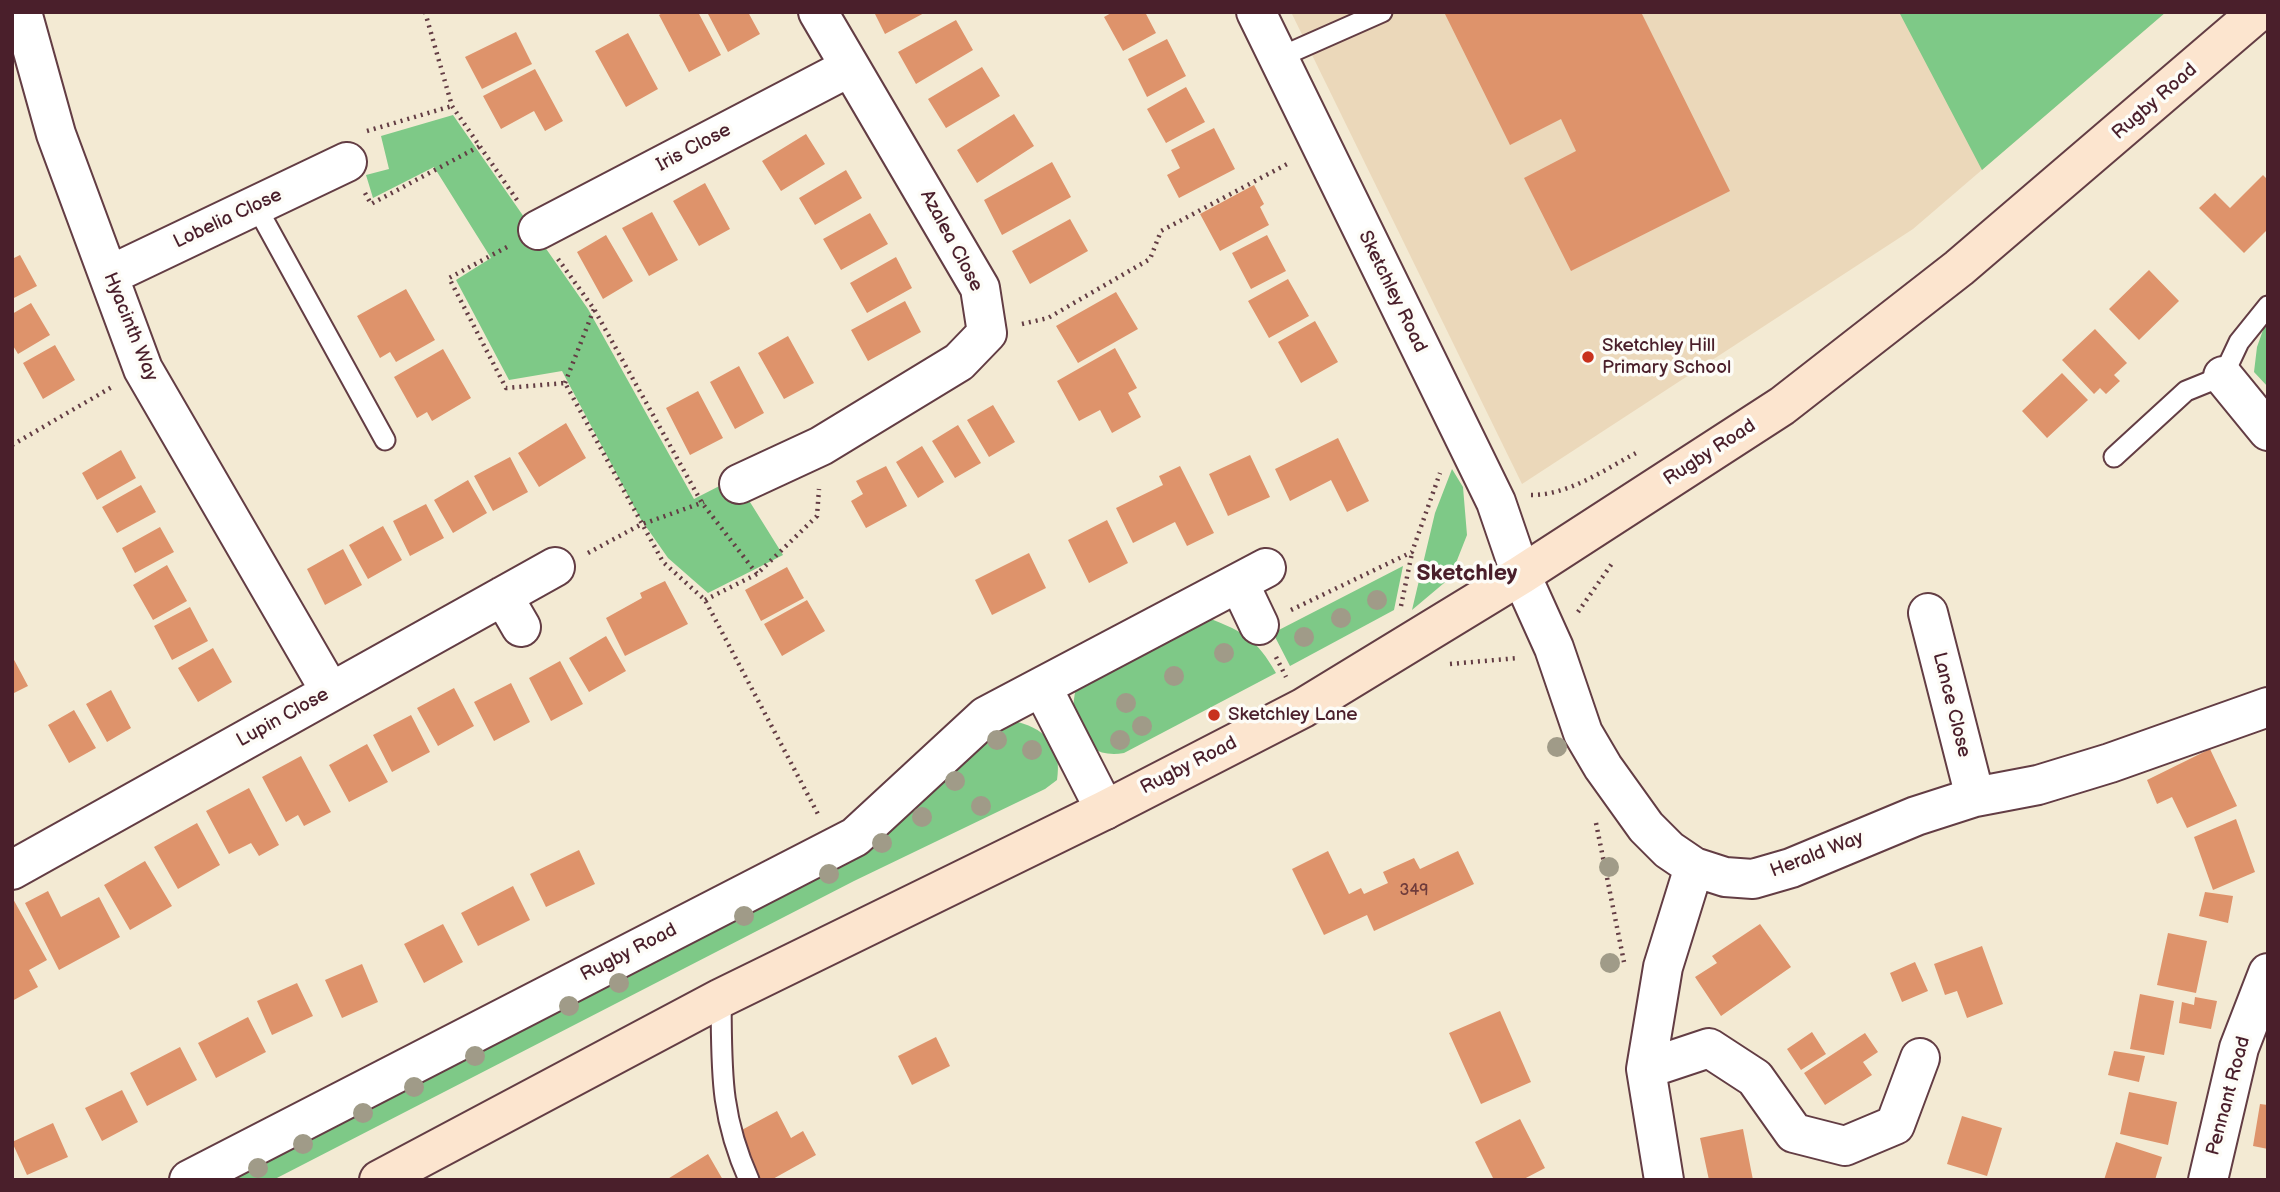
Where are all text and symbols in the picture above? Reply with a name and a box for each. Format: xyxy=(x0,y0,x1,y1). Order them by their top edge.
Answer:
street label: Rugby Road xyxy=(2108,59,2202,145)
street label: Iris Close xyxy=(653,119,735,177)
street label: Lobelia Close xyxy=(170,184,286,254)
street label: Azalea Close xyxy=(915,186,987,296)
street label: Sketchley Road xyxy=(1353,227,1431,357)
street label: Hyacinth Way xyxy=(98,269,162,385)
place label: Sketchley Hill Primary School xyxy=(1602,335,1731,379)
marker: Sketchley Hill Primary School xyxy=(1580,349,1596,365)
street label: Rugby Road xyxy=(1660,415,1760,491)
district label: Sketchley xyxy=(1417,560,1517,588)
street label: Lance Close xyxy=(1927,650,1975,760)
street label: Lupin Close xyxy=(233,683,333,753)
place label: Sketchley Lane xyxy=(1228,704,1358,726)
marker: Sketchley Lane xyxy=(1206,707,1222,723)
street label: Rugby Road xyxy=(1137,732,1241,800)
street label: Herald Way xyxy=(1767,827,1867,883)
house number: 349 xyxy=(1400,881,1428,901)
street label: Rugby Road xyxy=(577,919,681,987)
street label: Pennant Road xyxy=(2202,1034,2256,1158)

